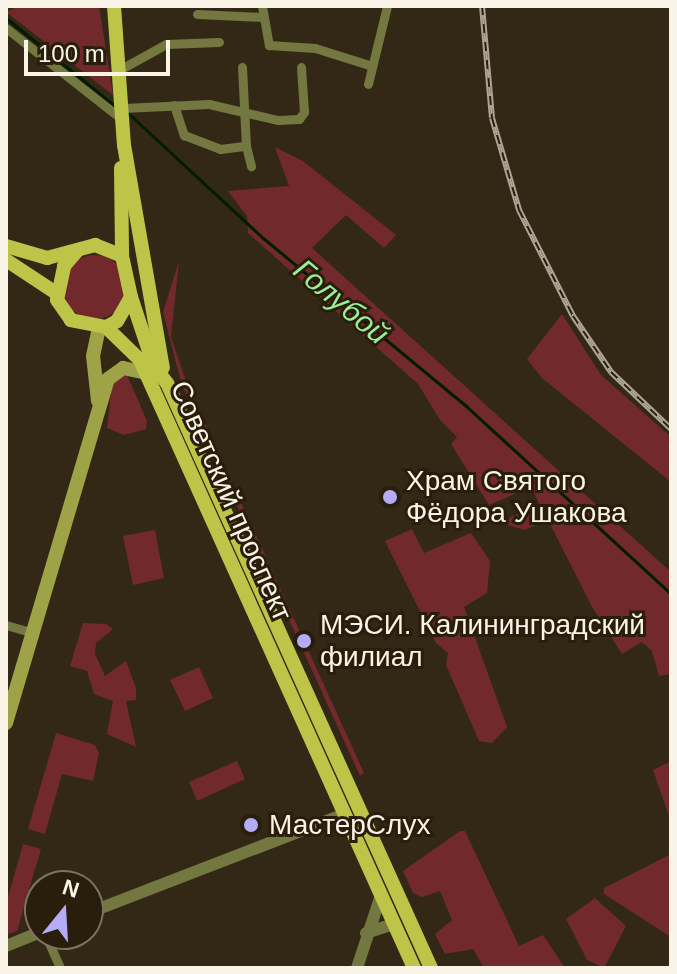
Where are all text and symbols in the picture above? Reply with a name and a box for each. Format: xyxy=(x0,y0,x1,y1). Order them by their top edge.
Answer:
scale bar xyxy=(28,24,174,74)
text: 100 m xyxy=(38,40,105,67)
water label: Голубой xyxy=(286,252,396,352)
street label: Советский проспект xyxy=(163,376,299,626)
place label: Храм Святого Фёдора Ушакова xyxy=(406,464,627,530)
marker: Храм Святого Фёдора Ушакова xyxy=(381,488,399,506)
place label: МЭСИ. Калининградский филиал xyxy=(320,608,645,674)
marker: МЭСИ. Калининградский филиал xyxy=(295,632,313,650)
place label: МастерСлух xyxy=(269,808,430,842)
marker: МастерСлух xyxy=(240,814,262,836)
north arrow xyxy=(24,870,104,950)
text: N xyxy=(60,874,82,903)

